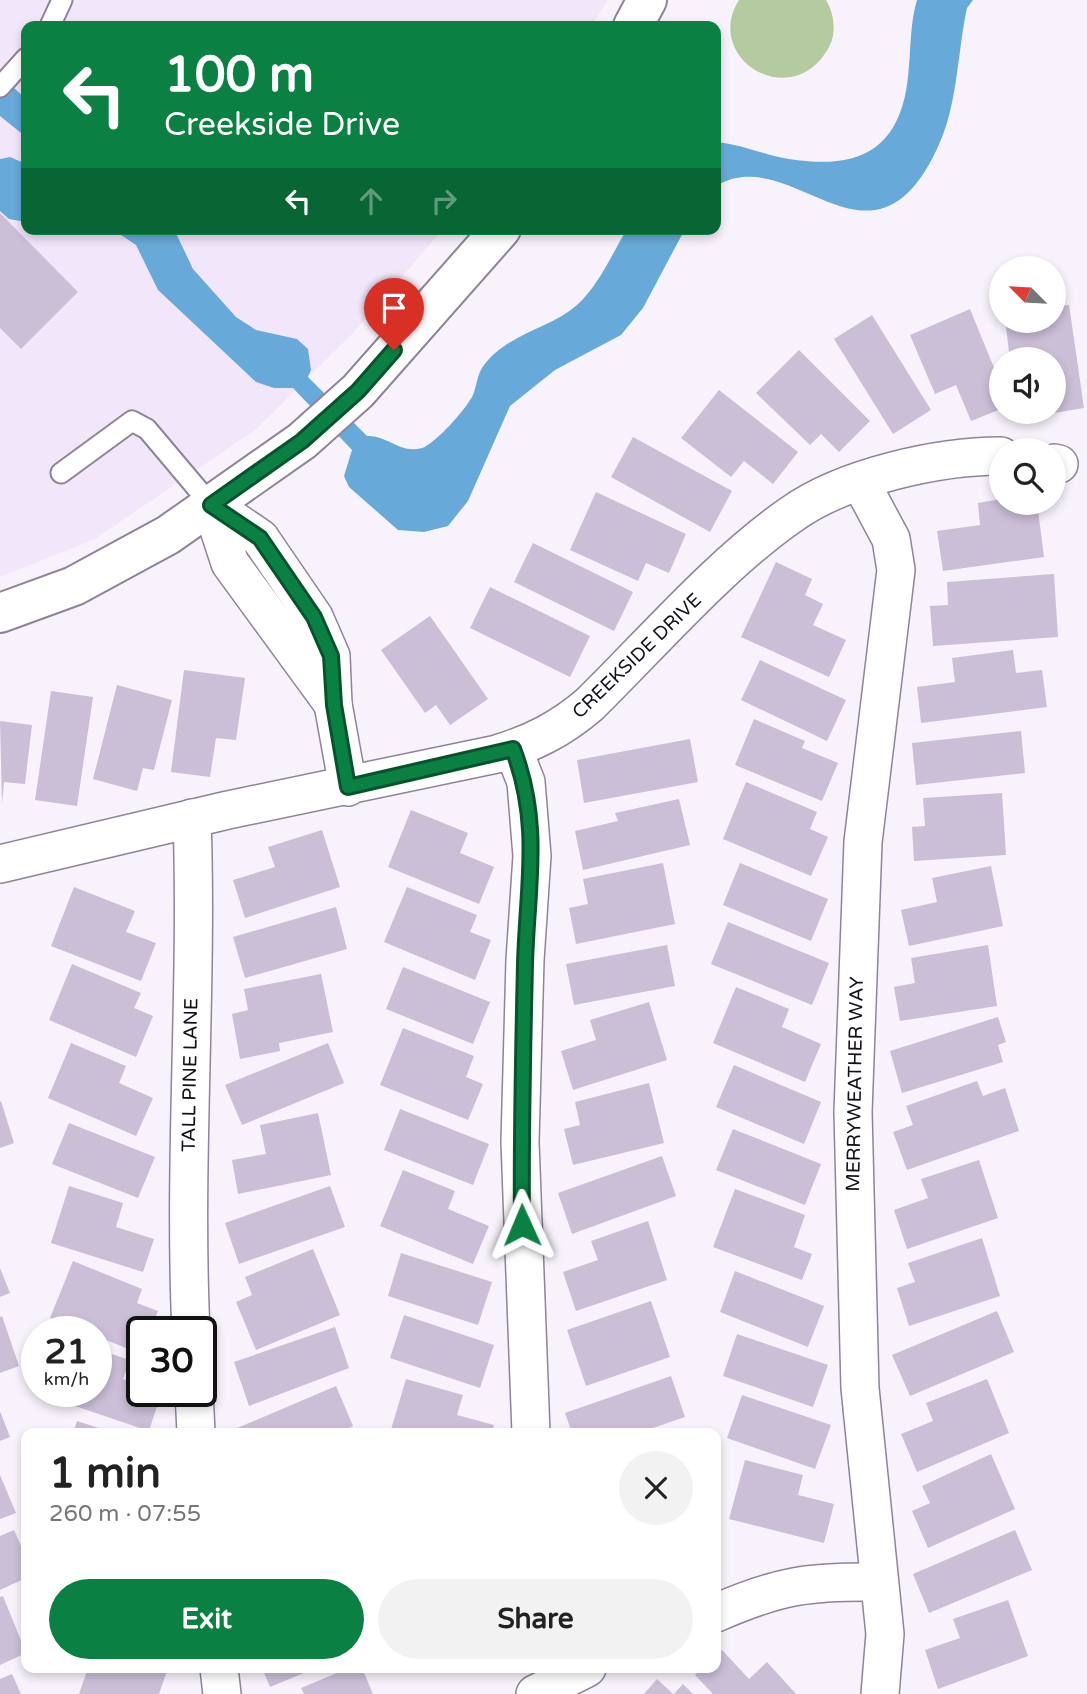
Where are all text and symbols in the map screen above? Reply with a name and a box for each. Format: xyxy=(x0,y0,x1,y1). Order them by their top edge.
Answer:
text: 100 m xyxy=(164,46,314,105)
icon: left xyxy=(49,49,140,140)
text: Creekside Drive xyxy=(164,106,400,144)
icon: left xyxy=(279,182,317,220)
icon: ahead xyxy=(352,182,390,220)
icon: right xyxy=(425,182,463,220)
north arrow xyxy=(989,256,1066,332)
map controls xyxy=(989,256,1066,515)
pin xyxy=(364,278,424,350)
icon: arrive xyxy=(375,289,413,327)
button: sound xyxy=(989,347,1066,424)
button: search xyxy=(989,438,1066,515)
street label: CREEKSIDE DRIVE xyxy=(568,589,706,723)
street label: MERRYWEATHER WAY xyxy=(842,976,868,1192)
street label: TALL PINE LANE xyxy=(178,998,202,1152)
position arrow xyxy=(485,1188,559,1262)
speed limit sign: 30 xyxy=(126,1316,217,1407)
text: 21 xyxy=(45,1331,88,1373)
text: km/h xyxy=(44,1368,89,1390)
text: 1 min xyxy=(49,1448,161,1499)
button: close xyxy=(619,1451,693,1525)
text: 260 m · 07:55 xyxy=(49,1500,201,1528)
button: Exit xyxy=(49,1579,364,1659)
button: Share xyxy=(378,1579,693,1659)

